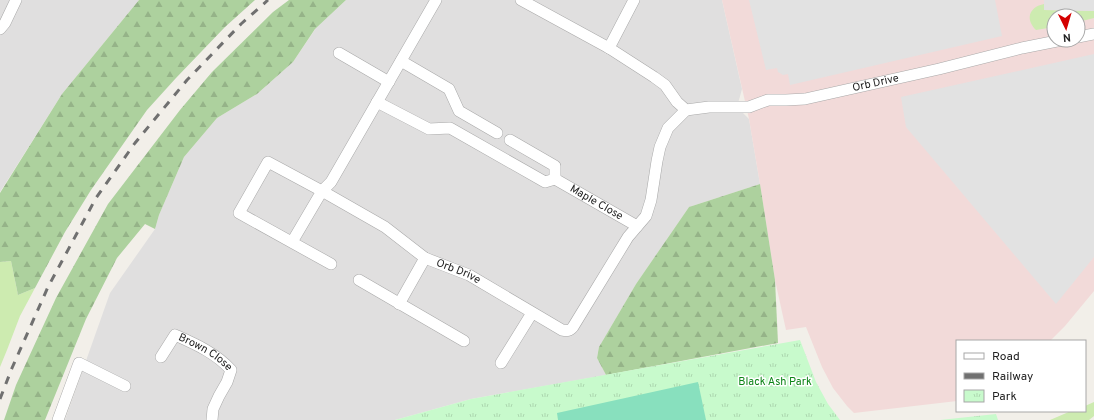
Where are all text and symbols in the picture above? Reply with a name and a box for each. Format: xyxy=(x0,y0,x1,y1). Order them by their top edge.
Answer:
north arrow xyxy=(1046,8,1086,48)
text: N xyxy=(1062,30,1071,44)
street label: Orb Drive xyxy=(851,71,900,95)
street label: Maple Close xyxy=(567,182,626,224)
street label: Orb Drive xyxy=(434,256,483,287)
street label: Brown Close xyxy=(176,330,235,374)
legend xyxy=(956,340,1086,412)
text: Road xyxy=(992,349,1020,365)
text: Railway xyxy=(992,369,1033,385)
park label: Black Ash Park xyxy=(738,375,812,389)
text: Park xyxy=(992,389,1017,405)

